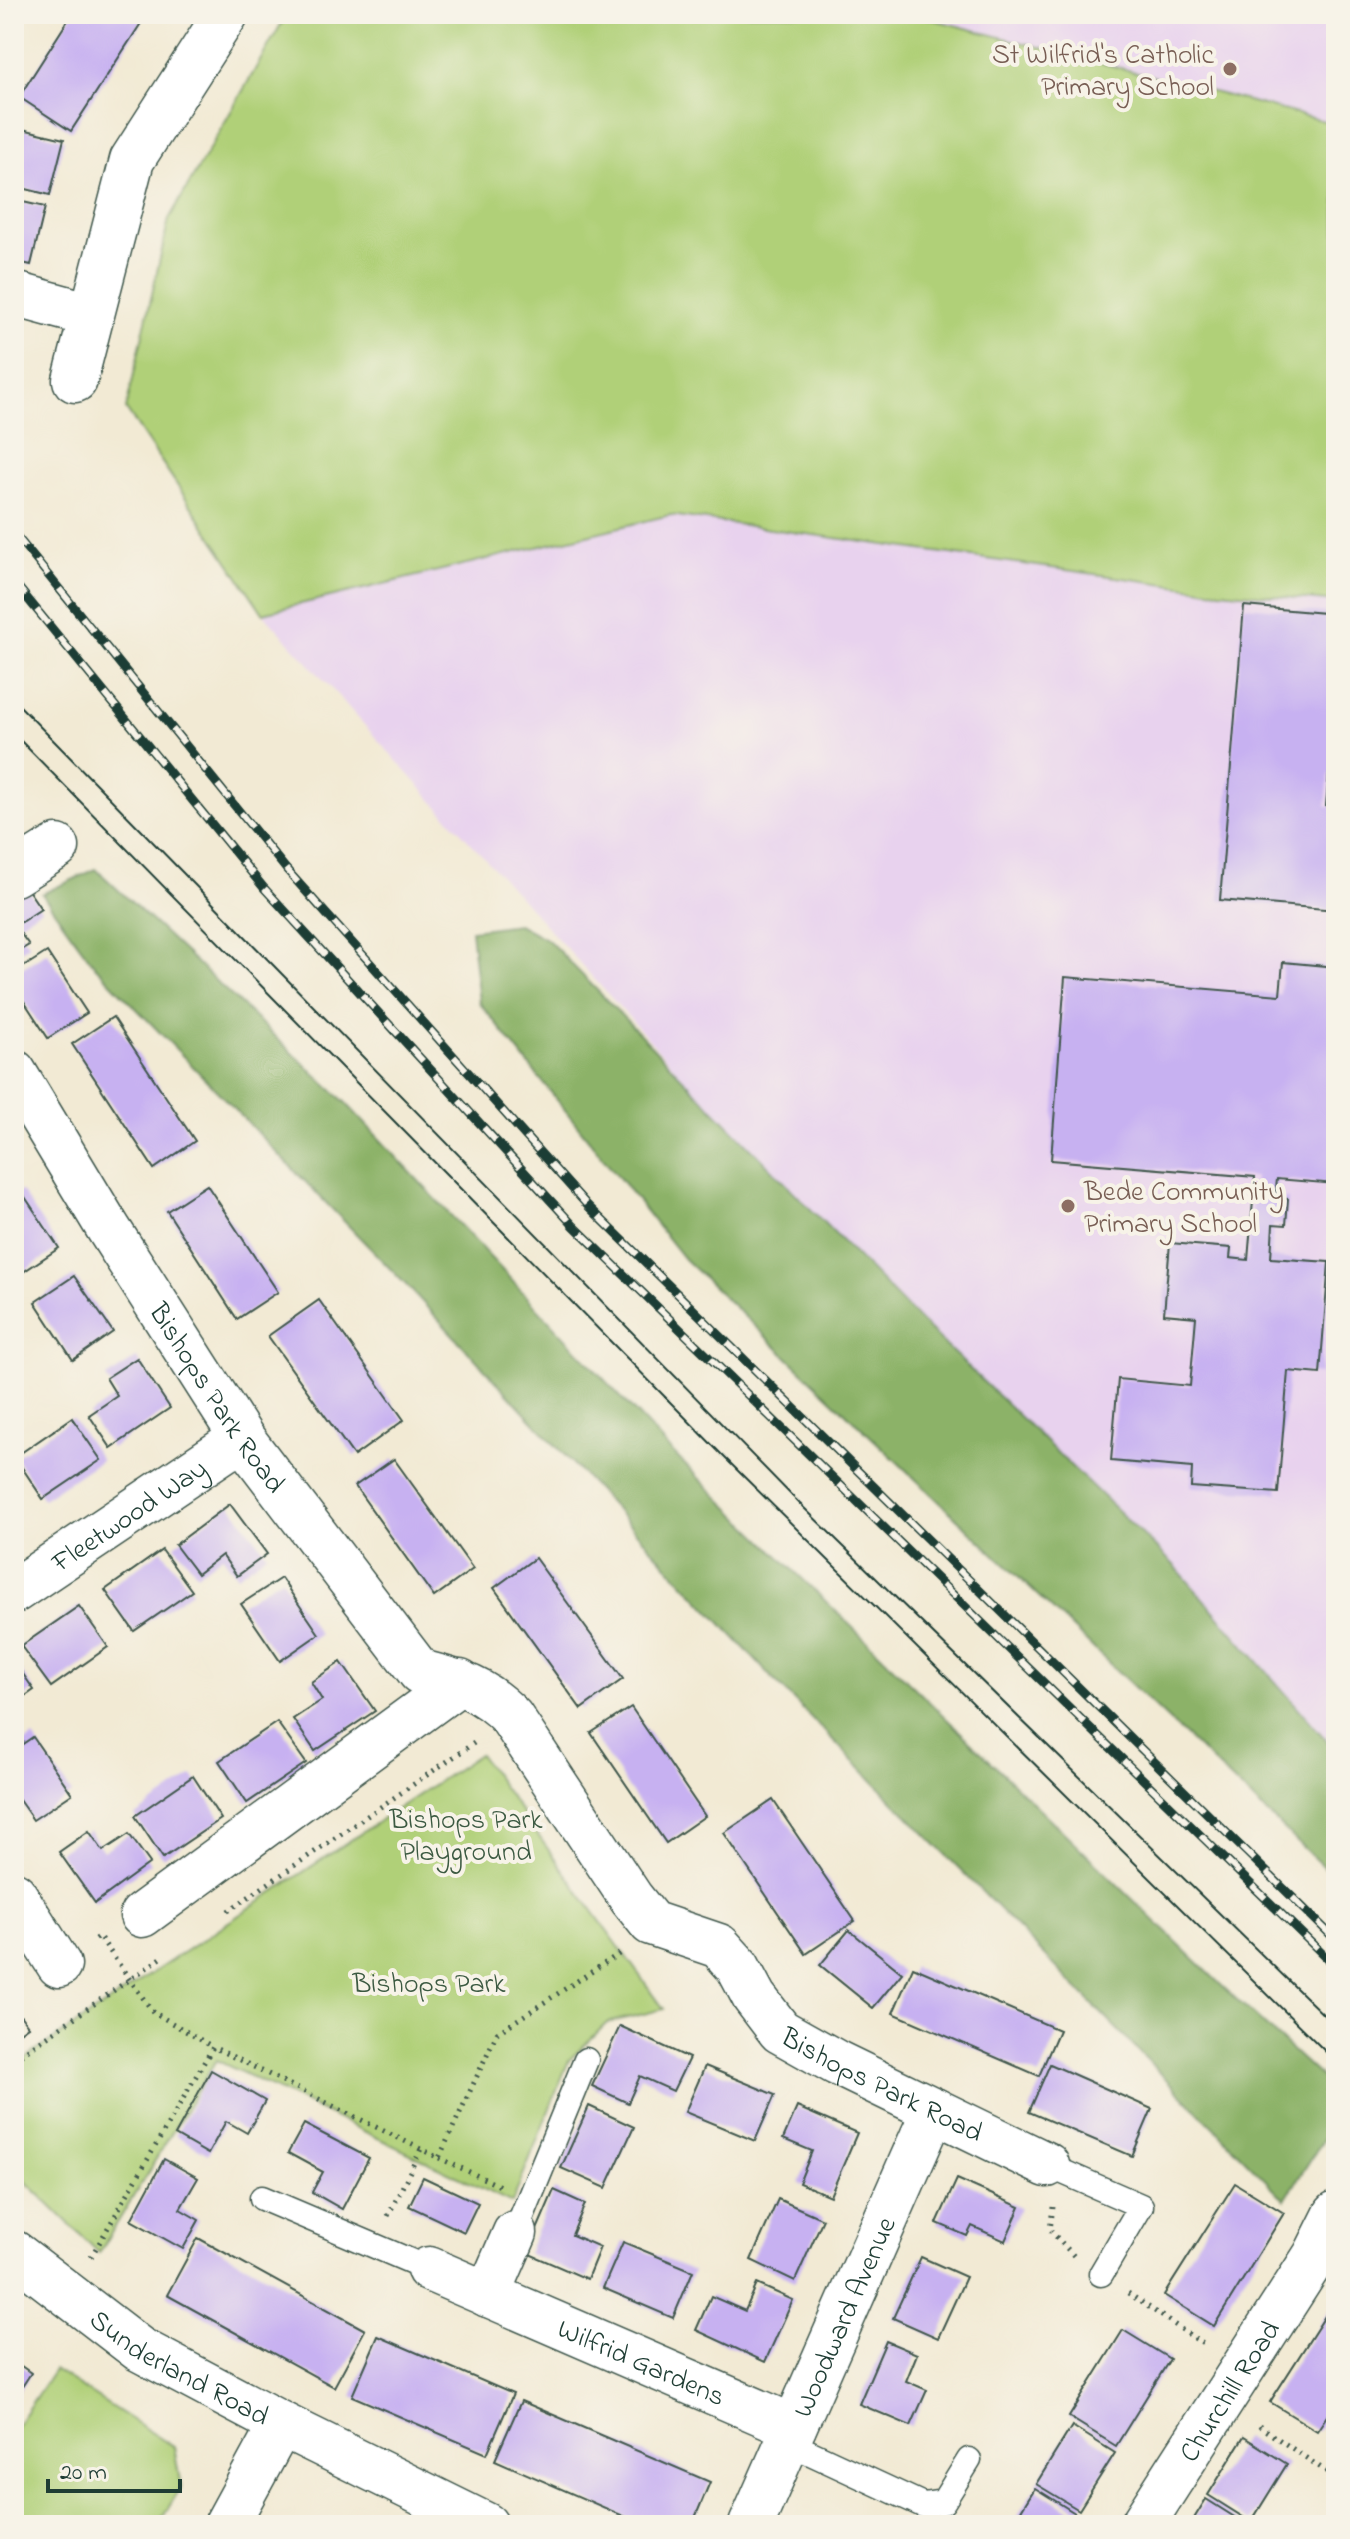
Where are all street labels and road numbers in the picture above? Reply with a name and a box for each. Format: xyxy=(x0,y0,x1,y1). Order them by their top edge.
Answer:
street label: Bishops Park Road xyxy=(136,1295,294,1503)
street label: Fleetwood Way xyxy=(44,1450,217,1585)
street label: Bishops Park Road xyxy=(772,2018,989,2155)
street label: Woodward Avenue xyxy=(784,2211,909,2425)
street label: Sunderland Road xyxy=(79,2301,276,2438)
street label: Wilfrid Gardens xyxy=(550,2310,731,2419)
street label: Churchill Road xyxy=(1171,2313,1293,2471)

